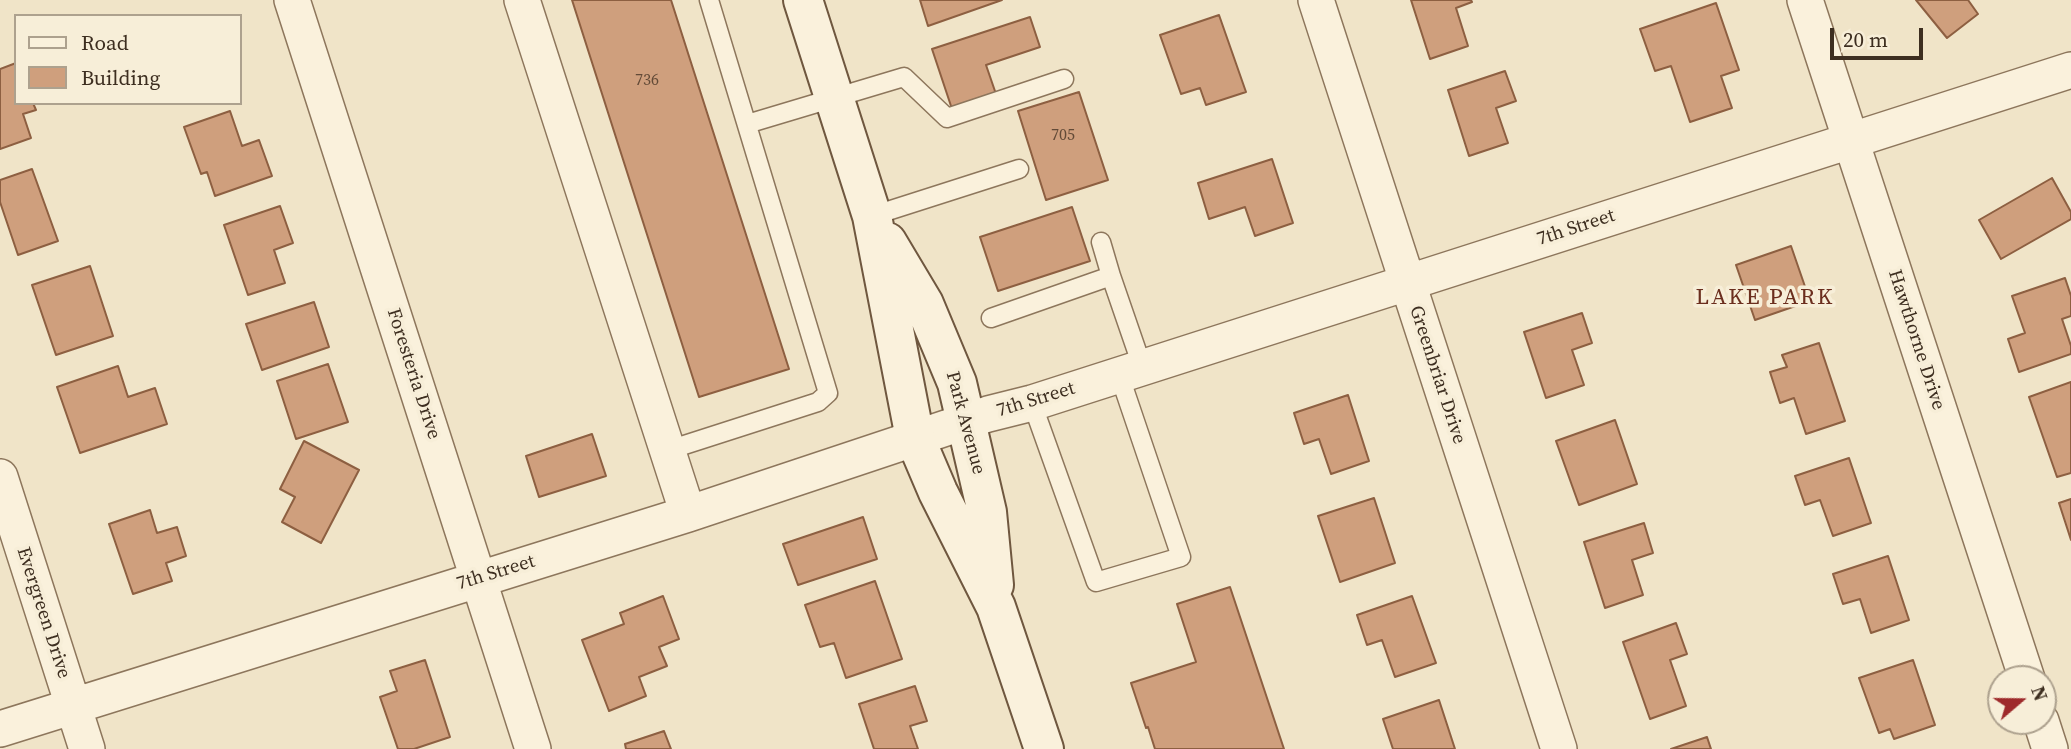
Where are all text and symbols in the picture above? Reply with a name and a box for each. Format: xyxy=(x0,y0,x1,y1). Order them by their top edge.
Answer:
legend xyxy=(14,14,242,105)
scale bar xyxy=(1833,14,1926,58)
text: 20 m xyxy=(1843,25,1888,54)
text: Road xyxy=(81,28,129,57)
text: Building xyxy=(81,63,160,92)
house number: 736 xyxy=(635,71,659,91)
house number: 705 xyxy=(1051,126,1075,146)
street label: 7th Street xyxy=(1534,205,1618,251)
street label: Hawthorne Drive xyxy=(1883,267,1949,413)
district label: LAKE PARK xyxy=(1697,284,1833,312)
street label: Greenbriar Drive xyxy=(1404,303,1470,447)
street label: Foresteria Drive xyxy=(381,306,445,442)
street label: Park Avenue xyxy=(940,369,990,477)
street label: 7th Street xyxy=(994,377,1078,423)
street label: Evergreen Drive xyxy=(11,545,75,681)
street label: 7th Street xyxy=(454,550,538,596)
north arrow xyxy=(1987,665,2057,735)
text: N xyxy=(2025,683,2054,704)

